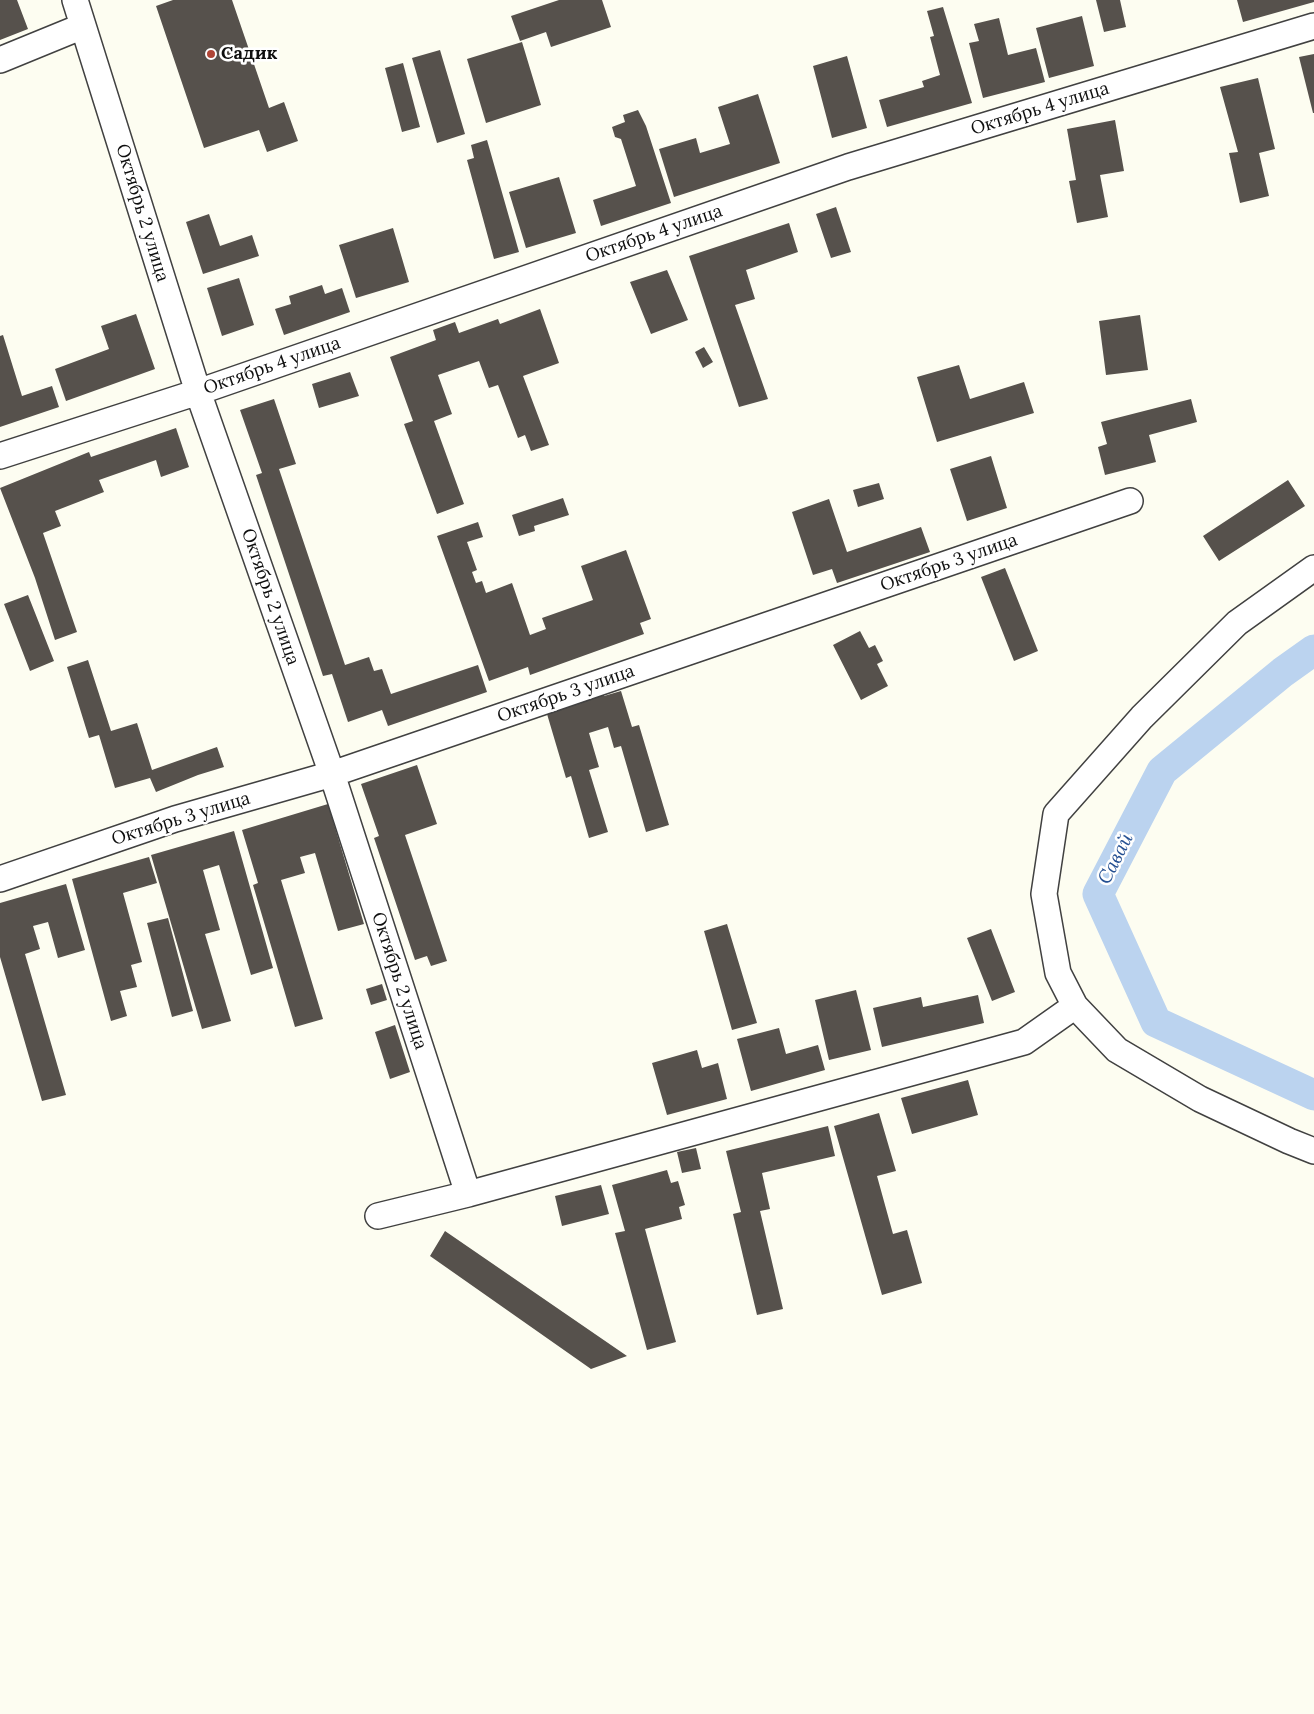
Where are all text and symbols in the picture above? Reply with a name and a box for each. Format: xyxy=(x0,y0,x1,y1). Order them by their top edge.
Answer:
place label: Садик xyxy=(221,43,277,65)
marker: Садик xyxy=(205,48,217,60)
street label: Октябрь 4 улица xyxy=(968,78,1112,140)
street label: Октябрь 2 улица xyxy=(111,141,173,285)
street label: Октябрь 4 улица xyxy=(583,200,725,268)
street label: Октябрь 4 улица xyxy=(201,332,343,400)
street label: Октябрь 2 улица xyxy=(236,526,304,668)
street label: Октябрь 3 улица xyxy=(878,529,1020,597)
street label: Октябрь 3 улица xyxy=(495,660,637,728)
street label: Октябрь 3 улица xyxy=(109,788,253,850)
water label: Савай xyxy=(1094,830,1138,888)
street label: Октябрь 2 улица xyxy=(367,910,431,1052)

